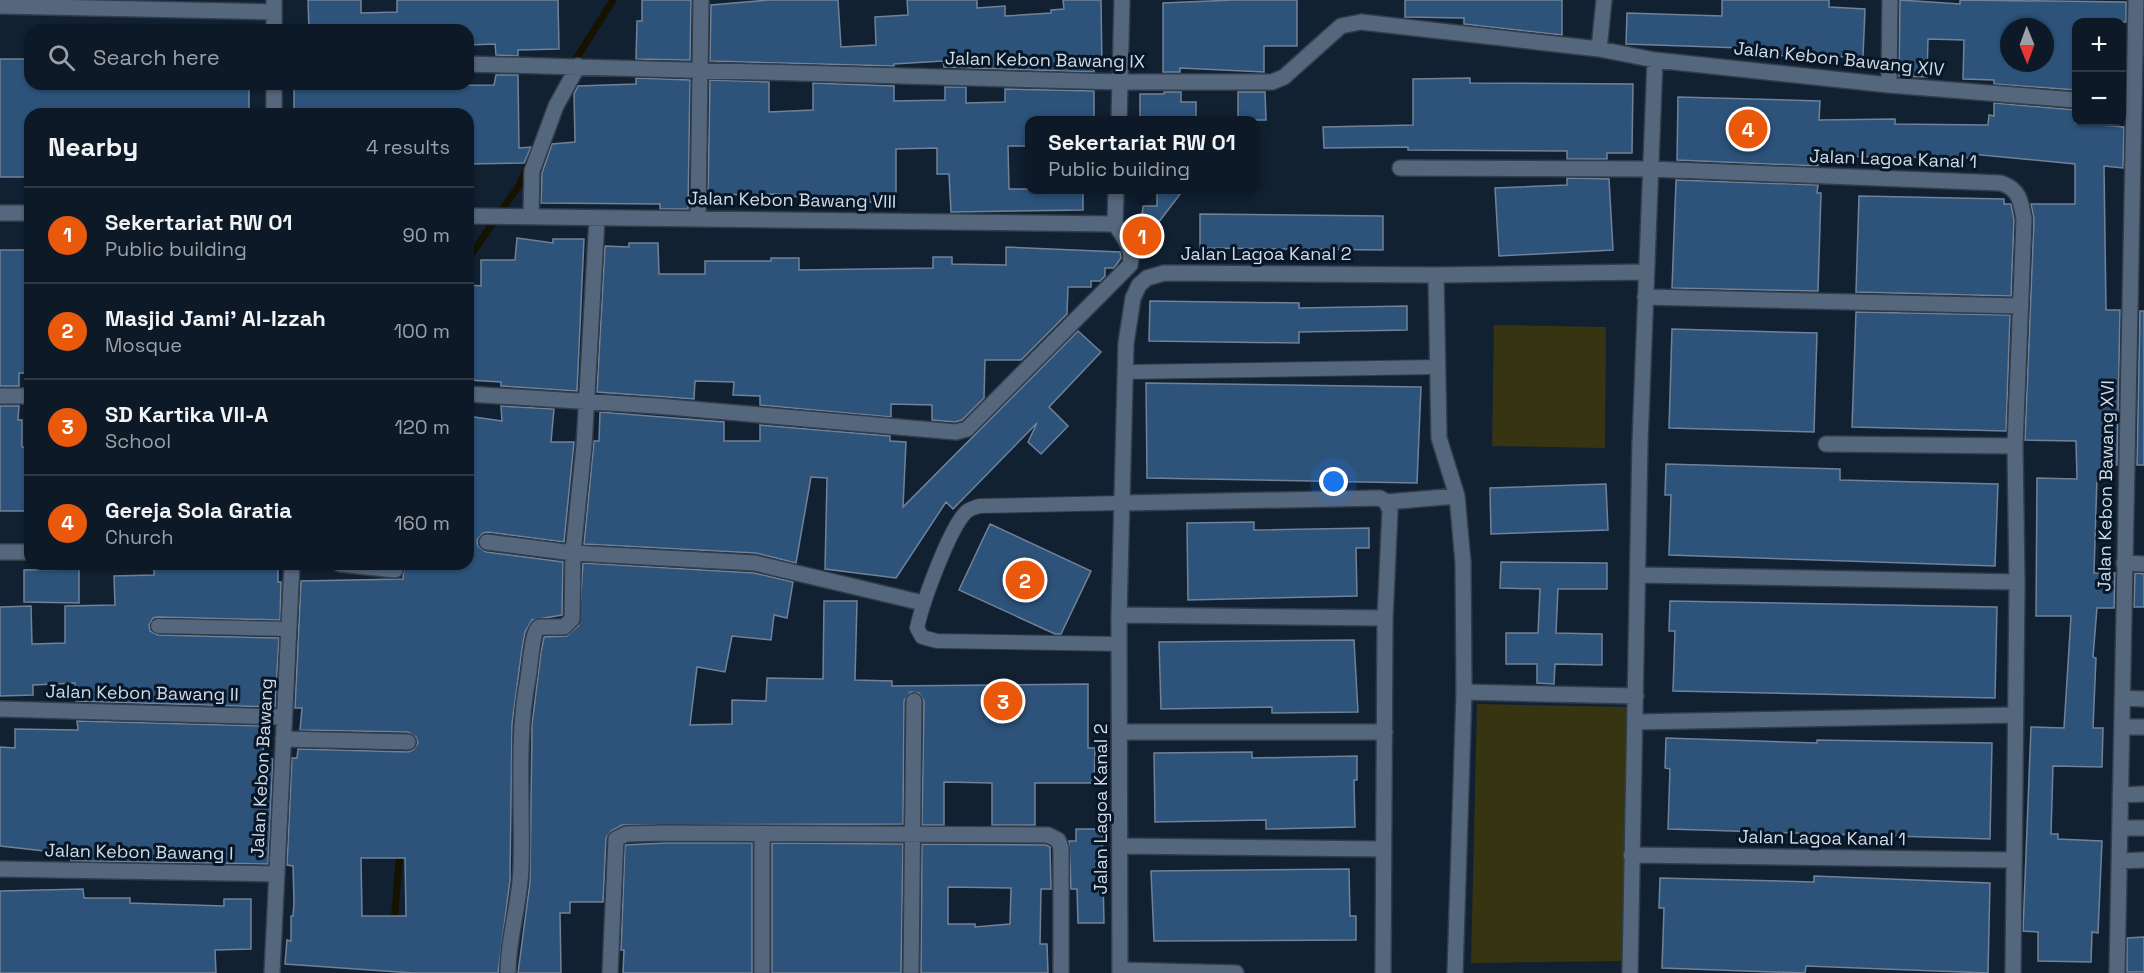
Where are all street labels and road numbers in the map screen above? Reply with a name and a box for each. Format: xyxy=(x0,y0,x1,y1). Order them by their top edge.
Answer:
street label: Jalan Kebon Bawang XIV xyxy=(1733,36,1945,81)
street label: Jalan Kebon Bawang IX xyxy=(945,46,1145,73)
street label: Jalan Lagoa Kanal 1 xyxy=(1809,144,1977,173)
street label: Jalan Kebon Bawang VIII xyxy=(688,186,897,213)
street label: Jalan Lagoa Kanal 2 xyxy=(1180,242,1352,265)
street label: Jalan Kebon Bawang XVI xyxy=(2092,380,2119,592)
street label: Jalan Kebon Bawang xyxy=(245,678,278,858)
street label: Jalan Kebon Bawang II xyxy=(45,679,239,706)
street label: Jalan Lagoa Kanal 2 xyxy=(1089,723,1112,895)
street label: Jalan Lagoa Kanal 1 xyxy=(1738,825,1906,850)
street label: Jalan Kebon Bawang I xyxy=(44,838,234,865)

